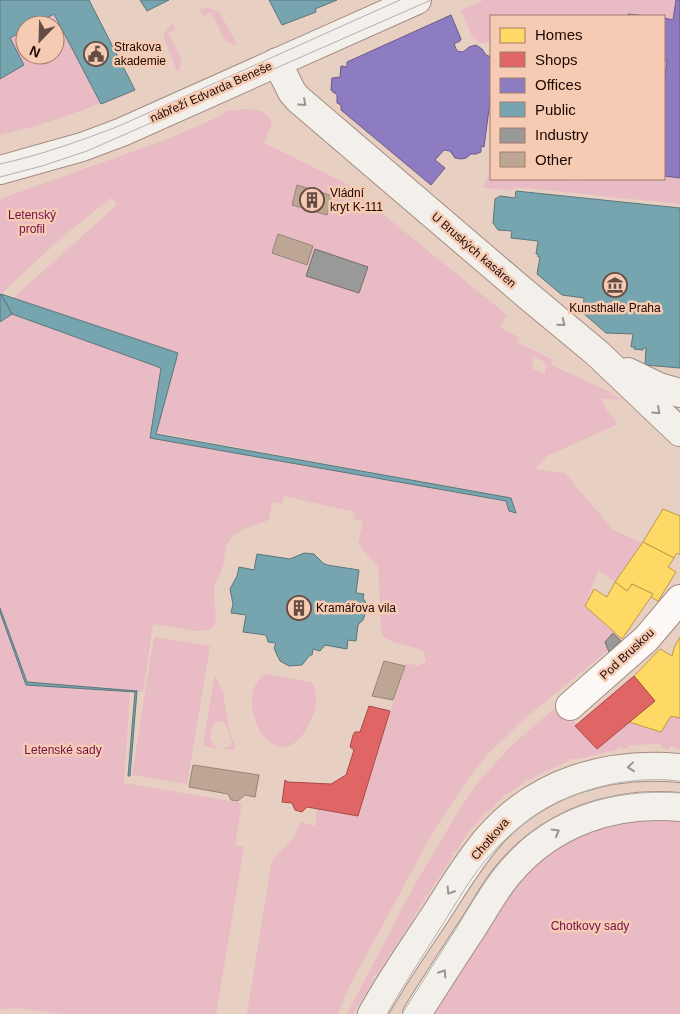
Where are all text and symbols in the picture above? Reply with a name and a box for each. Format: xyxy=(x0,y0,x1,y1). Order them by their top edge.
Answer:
north arrow xyxy=(15,15,65,65)
legend xyxy=(490,15,665,180)
text: Homes xyxy=(535,26,583,43)
place label: Strakova akademie xyxy=(114,40,166,68)
public building icon: Strakova akademie xyxy=(83,41,109,67)
text: N xyxy=(27,43,43,61)
text: Shops xyxy=(535,51,578,68)
street label: nábřeží Edvarda Beneše xyxy=(148,59,274,125)
text: Offices xyxy=(535,76,581,93)
one-way arrow xyxy=(297,97,306,106)
text: Public xyxy=(535,101,576,118)
text: Industry xyxy=(535,126,589,143)
text: Other xyxy=(535,151,573,168)
place label: Vládní kryt K-111 xyxy=(330,186,383,214)
building icon: Vládní kryt K-111 xyxy=(299,187,325,213)
park label: Letenský profil xyxy=(8,208,56,236)
street label: U Bruských kasáren xyxy=(429,209,519,291)
museum icon: Kunsthalle Praha xyxy=(602,272,628,298)
place label: Kunsthalle Praha xyxy=(569,301,661,315)
one-way arrow xyxy=(556,318,565,326)
one-way arrow xyxy=(652,405,661,414)
building icon: Kramářova vila xyxy=(286,595,312,621)
place label: Kramářova vila xyxy=(316,601,396,615)
street label: Pod Bruskou xyxy=(597,625,657,683)
park label: Letenské sady xyxy=(24,743,102,757)
one-way arrow xyxy=(627,761,635,772)
street label: Chotkova xyxy=(468,815,512,863)
one-way arrow xyxy=(551,829,560,839)
one-way arrow xyxy=(447,886,457,895)
park label: Chotkovy sady xyxy=(551,919,629,933)
one-way arrow xyxy=(437,969,446,979)

